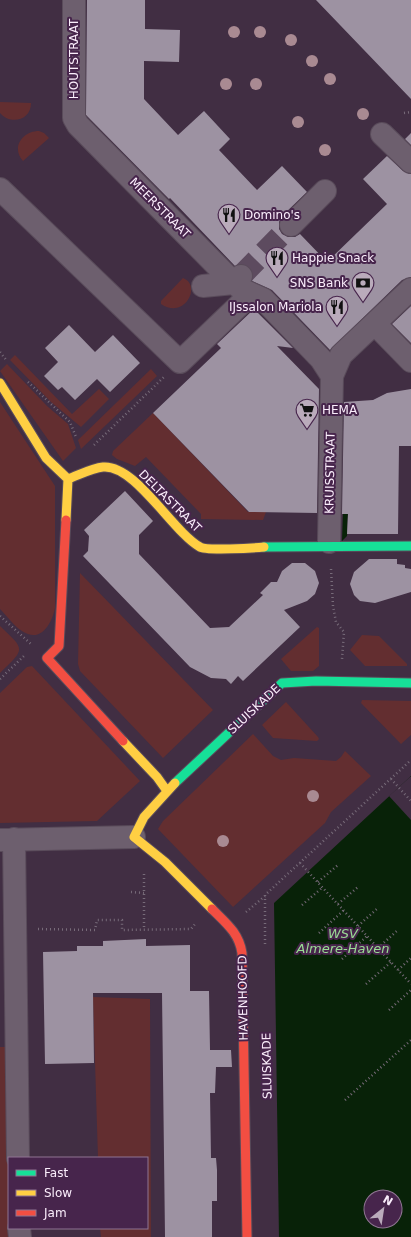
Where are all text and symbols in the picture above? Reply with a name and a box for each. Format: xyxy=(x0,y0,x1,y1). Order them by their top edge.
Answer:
street label: HOUTSTRAAT xyxy=(67,18,81,99)
street label: MEERSTRAAT xyxy=(127,175,194,242)
restaurant icon: Domino's xyxy=(216,202,242,235)
place label: Domino's xyxy=(244,208,300,222)
restaurant icon: Happie Snack xyxy=(264,245,290,278)
place label: Happie Snack xyxy=(292,251,374,265)
bank icon: SNS Bank xyxy=(350,270,376,303)
place label: SNS Bank xyxy=(290,276,348,290)
restaurant icon: IJssalon Mariola xyxy=(324,294,350,327)
place label: IJssalon Mariola xyxy=(229,300,322,314)
supermarket icon: HEMA xyxy=(294,397,320,430)
place label: HEMA xyxy=(322,403,358,417)
street label: KRUISSTRAAT xyxy=(322,431,338,514)
street label: DELTASTRAAT xyxy=(136,467,205,536)
street label: SLUISKADE xyxy=(225,681,283,737)
water label: WSV Almere-Haven xyxy=(296,926,389,956)
street label: HAVENHOOFD xyxy=(235,955,251,1041)
street label: SLUISKADE xyxy=(259,1033,275,1099)
legend xyxy=(8,1157,148,1229)
text: Fast xyxy=(44,1166,68,1180)
text: Slow xyxy=(44,1186,72,1200)
north arrow xyxy=(363,1189,403,1229)
text: N xyxy=(381,1193,395,1209)
text: Jam xyxy=(43,1206,67,1220)

